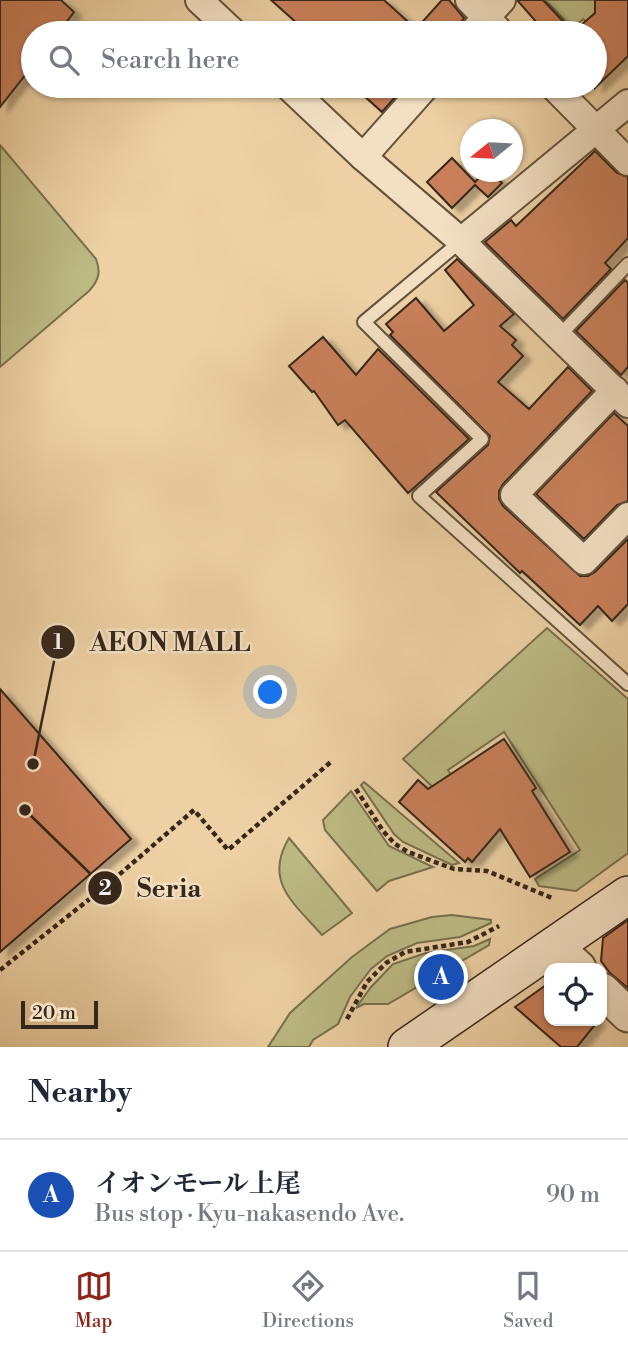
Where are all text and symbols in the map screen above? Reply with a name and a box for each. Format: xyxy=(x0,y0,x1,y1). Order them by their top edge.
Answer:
search box xyxy=(21,21,607,98)
icon: search xyxy=(45,41,83,79)
text: Search here xyxy=(101,44,240,76)
north arrow xyxy=(460,119,523,182)
callout: AEON MALL xyxy=(41,618,265,665)
text: AEON MALL xyxy=(89,627,251,659)
text: 1 xyxy=(53,630,63,656)
your location xyxy=(253,675,287,709)
callout: Seria xyxy=(87,864,215,911)
text: Seria xyxy=(137,873,202,905)
text: 2 xyxy=(98,876,112,902)
pin: A xyxy=(418,951,464,1003)
map controls xyxy=(544,963,607,1026)
button: locate xyxy=(544,963,607,1026)
scale bar xyxy=(21,998,98,1030)
text: 20 m xyxy=(32,1001,76,1025)
text: Nearby xyxy=(28,1074,132,1112)
text: イオンモール上尾 xyxy=(95,1168,301,1200)
text: A xyxy=(43,1181,59,1209)
text: 90 m xyxy=(546,1181,600,1209)
text: Bus stop · Kyu-nakasendo Ave. xyxy=(95,1200,404,1228)
tab: Map xyxy=(75,1267,113,1333)
tab: Directions xyxy=(262,1267,354,1333)
tab: Saved xyxy=(503,1267,553,1333)

